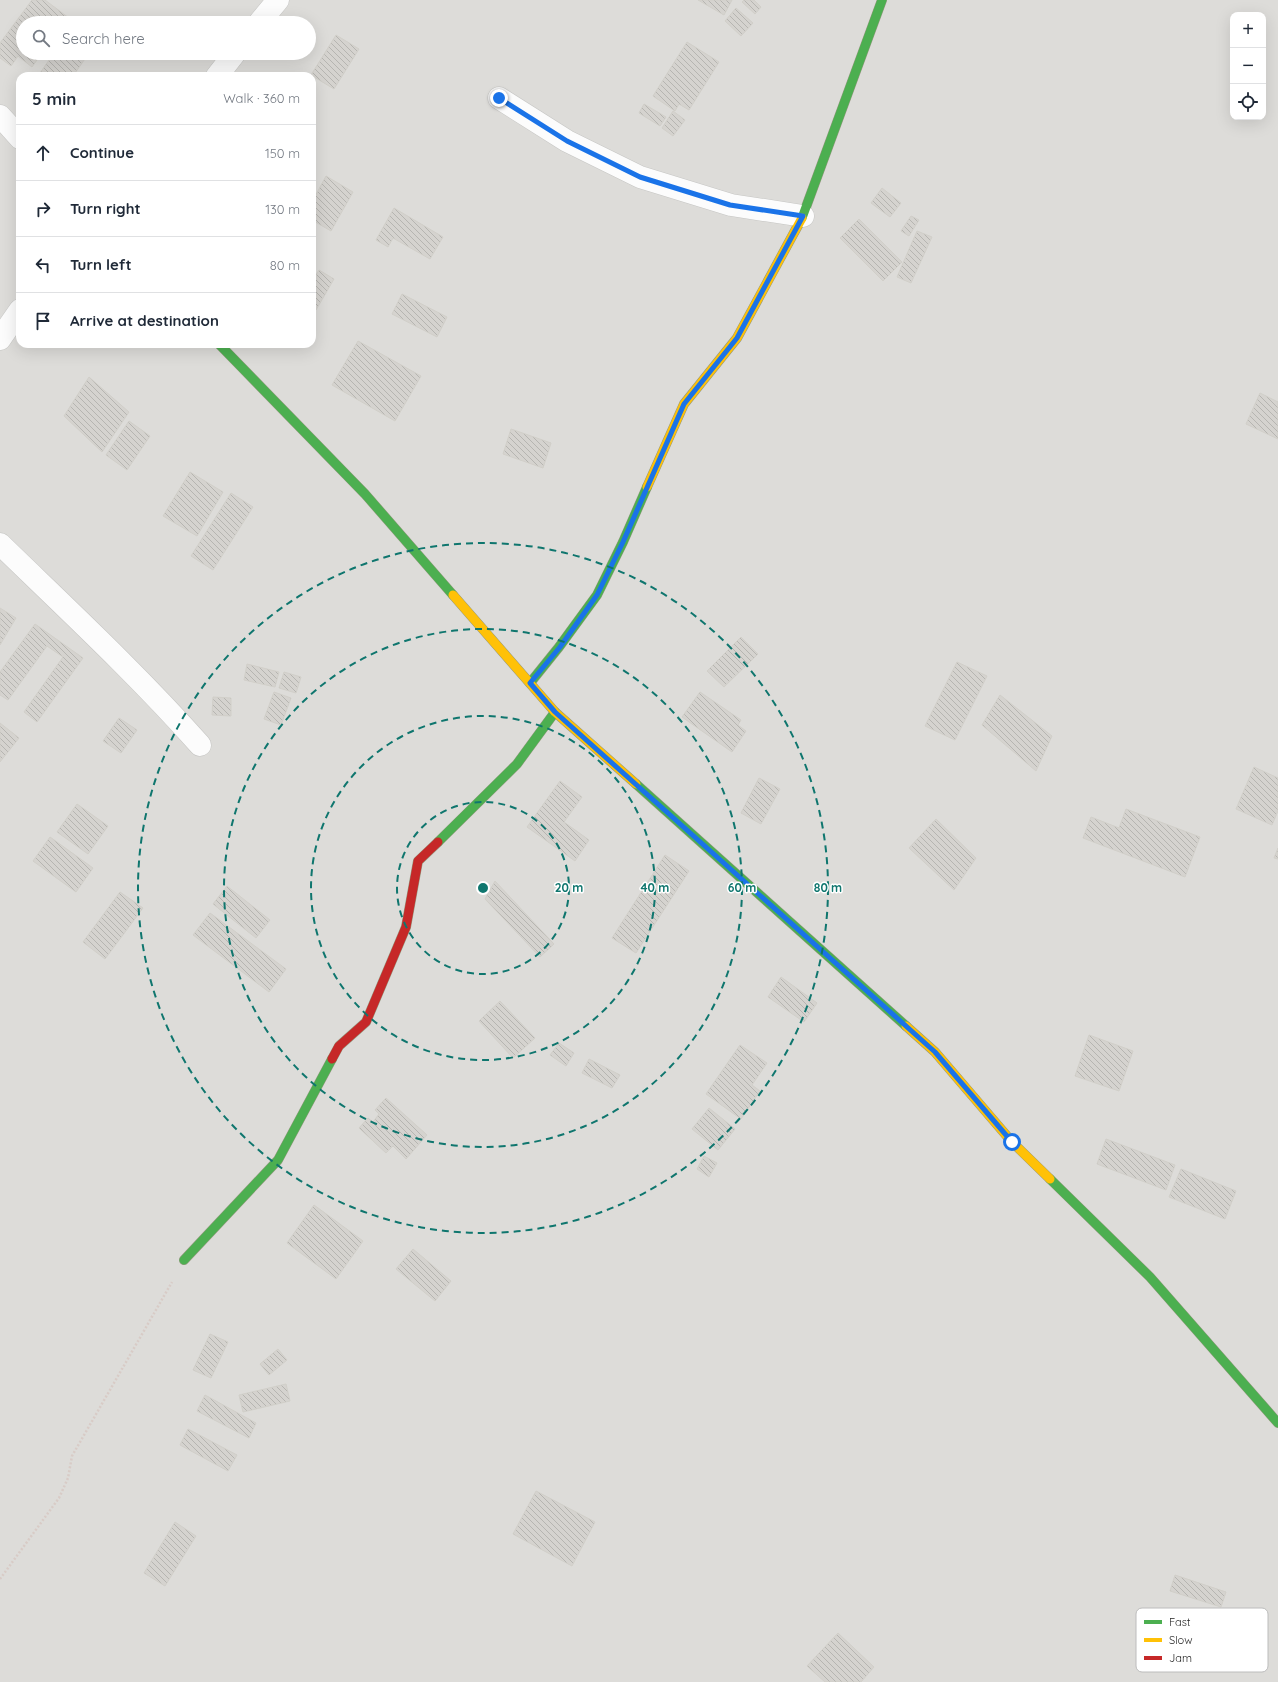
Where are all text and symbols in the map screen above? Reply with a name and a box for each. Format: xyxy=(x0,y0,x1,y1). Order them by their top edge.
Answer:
map controls xyxy=(1230,12,1266,120)
button: + xyxy=(1230,12,1266,48)
search box xyxy=(16,16,316,60)
icon: search xyxy=(30,27,52,49)
text: Search here xyxy=(62,29,145,48)
button: − xyxy=(1230,48,1266,84)
button: locate xyxy=(1230,84,1266,120)
text: 5 min xyxy=(32,88,76,109)
route end xyxy=(490,89,508,107)
text: Walk · 360 m xyxy=(223,90,300,106)
icon: ahead xyxy=(32,142,54,164)
text: Continue xyxy=(70,143,134,162)
text: 150 m xyxy=(265,145,300,161)
icon: right xyxy=(32,198,54,220)
text: Turn right xyxy=(70,199,141,218)
text: 130 m xyxy=(265,201,300,217)
icon: left xyxy=(32,254,54,276)
text: Turn left xyxy=(70,255,132,274)
text: 80 m xyxy=(270,257,300,273)
icon: arrive xyxy=(32,310,54,332)
text: Arrive at destination xyxy=(70,311,219,330)
text: 20 m xyxy=(555,880,583,895)
text: 40 m xyxy=(641,880,669,895)
text: 60 m xyxy=(728,880,756,895)
text: 80 m xyxy=(814,880,842,895)
centre of rings xyxy=(476,881,490,895)
route start xyxy=(1003,1133,1021,1151)
legend xyxy=(1136,1608,1268,1672)
text: Fast xyxy=(1169,1615,1191,1629)
text: Slow xyxy=(1169,1633,1193,1647)
text: Jam xyxy=(1169,1651,1192,1665)

